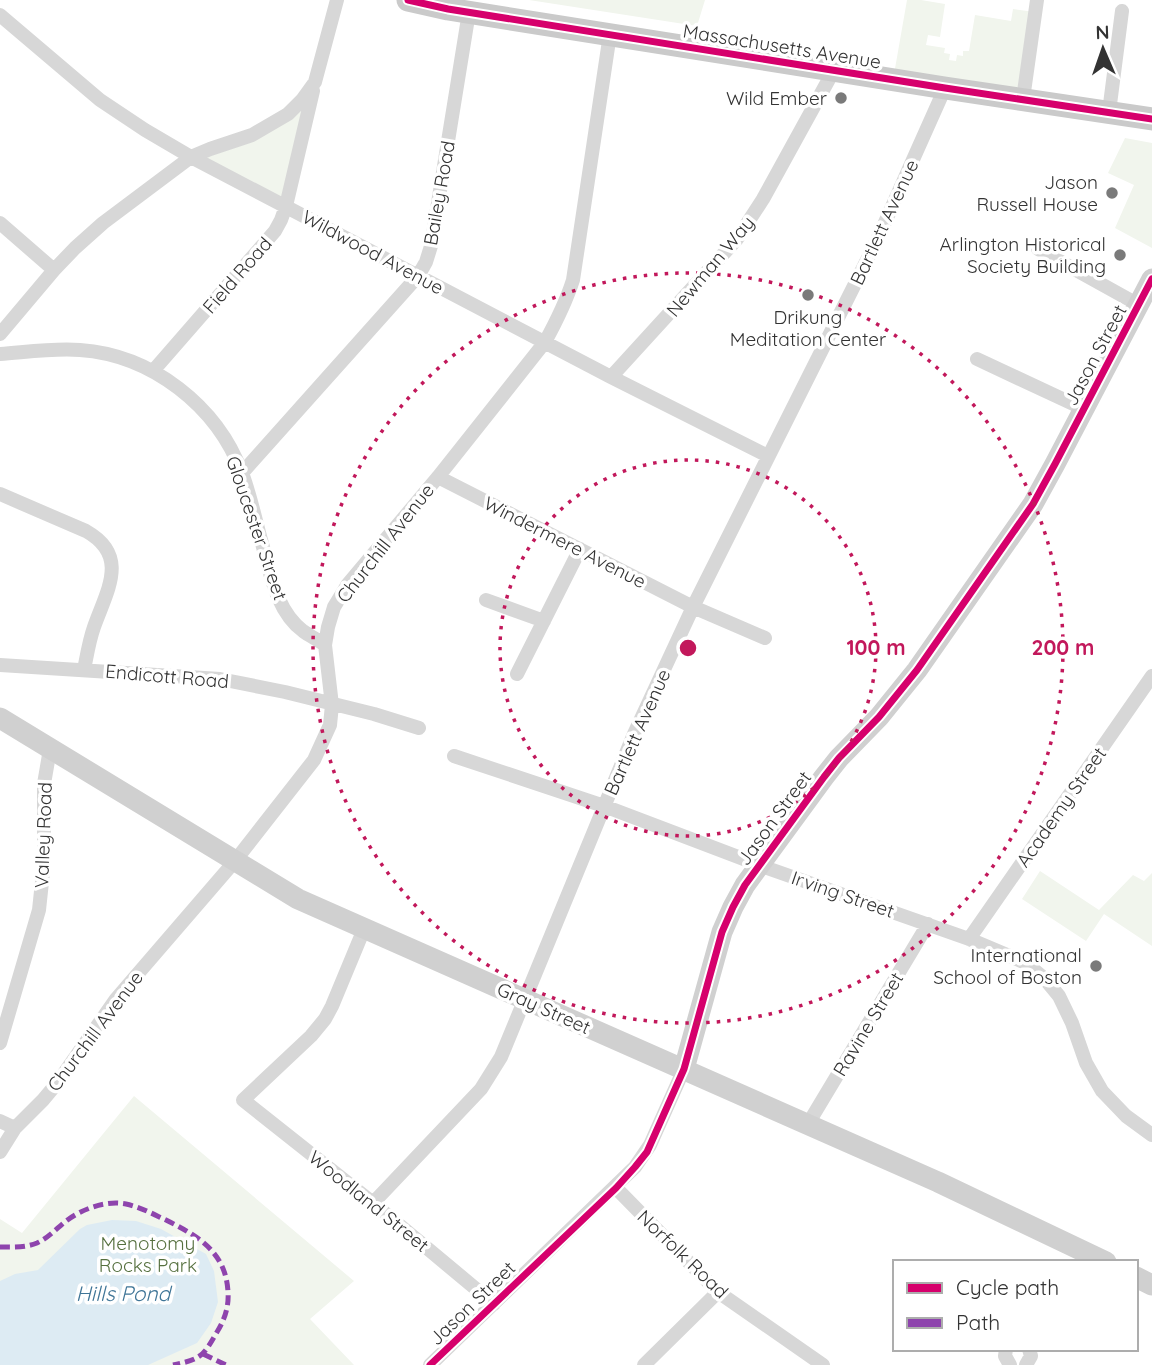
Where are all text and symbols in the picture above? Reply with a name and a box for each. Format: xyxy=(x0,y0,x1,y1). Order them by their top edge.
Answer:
north arrow xyxy=(1068,14,1138,84)
street label: Massachusetts Avenue xyxy=(681,18,883,74)
text: N xyxy=(1095,20,1110,44)
place label: Wild Ember xyxy=(726,86,828,110)
marker: Wild Ember xyxy=(833,90,849,106)
street label: Bailey Road xyxy=(418,139,460,247)
street label: Bartlett Avenue xyxy=(844,155,924,289)
place label: Jason Russell House xyxy=(977,170,1098,216)
marker: Jason Russell House xyxy=(1104,185,1120,201)
street label: Wildwood Avenue xyxy=(298,205,448,299)
street label: Newman Way xyxy=(661,211,759,321)
street label: Field Road xyxy=(197,232,277,318)
place label: Arlington Historical Society Building xyxy=(940,232,1106,278)
marker: Arlington Historical Society Building xyxy=(1112,247,1128,263)
marker: Drikung Meditation Center xyxy=(800,287,816,303)
street label: Jason Street xyxy=(1058,300,1132,410)
place label: Drikung Meditation Center xyxy=(730,305,887,351)
street label: Gloucester Street xyxy=(221,453,293,603)
street label: Churchill Avenue xyxy=(331,479,439,607)
street label: Windermere Avenue xyxy=(480,491,650,593)
text: 100 m xyxy=(846,634,906,660)
text: 200 m xyxy=(1032,634,1094,660)
centre of rings xyxy=(676,636,700,660)
street label: Endicott Road xyxy=(104,659,230,693)
street label: Bartlett Avenue xyxy=(598,665,676,799)
street label: Academy Street xyxy=(1011,742,1111,872)
street label: Jason Street xyxy=(732,766,816,870)
street label: Valley Road xyxy=(29,782,57,888)
street label: Irving Street xyxy=(788,865,898,923)
place label: International School of Boston xyxy=(933,943,1082,989)
marker: International School of Boston xyxy=(1088,958,1104,974)
street label: Churchill Avenue xyxy=(42,966,148,1096)
street label: Ravine Street xyxy=(828,968,908,1080)
street label: Gray Street xyxy=(494,977,594,1039)
street label: Woodland Street xyxy=(304,1145,434,1257)
street label: Norfolk Road xyxy=(633,1205,733,1303)
park label: Menotomy Rocks Park xyxy=(99,1231,197,1277)
street label: Jason Street xyxy=(424,1256,520,1350)
legend xyxy=(893,1260,1138,1351)
text: Cycle path xyxy=(956,1274,1059,1300)
water label: Hills Pond xyxy=(76,1280,173,1306)
text: Path xyxy=(956,1309,1000,1335)

